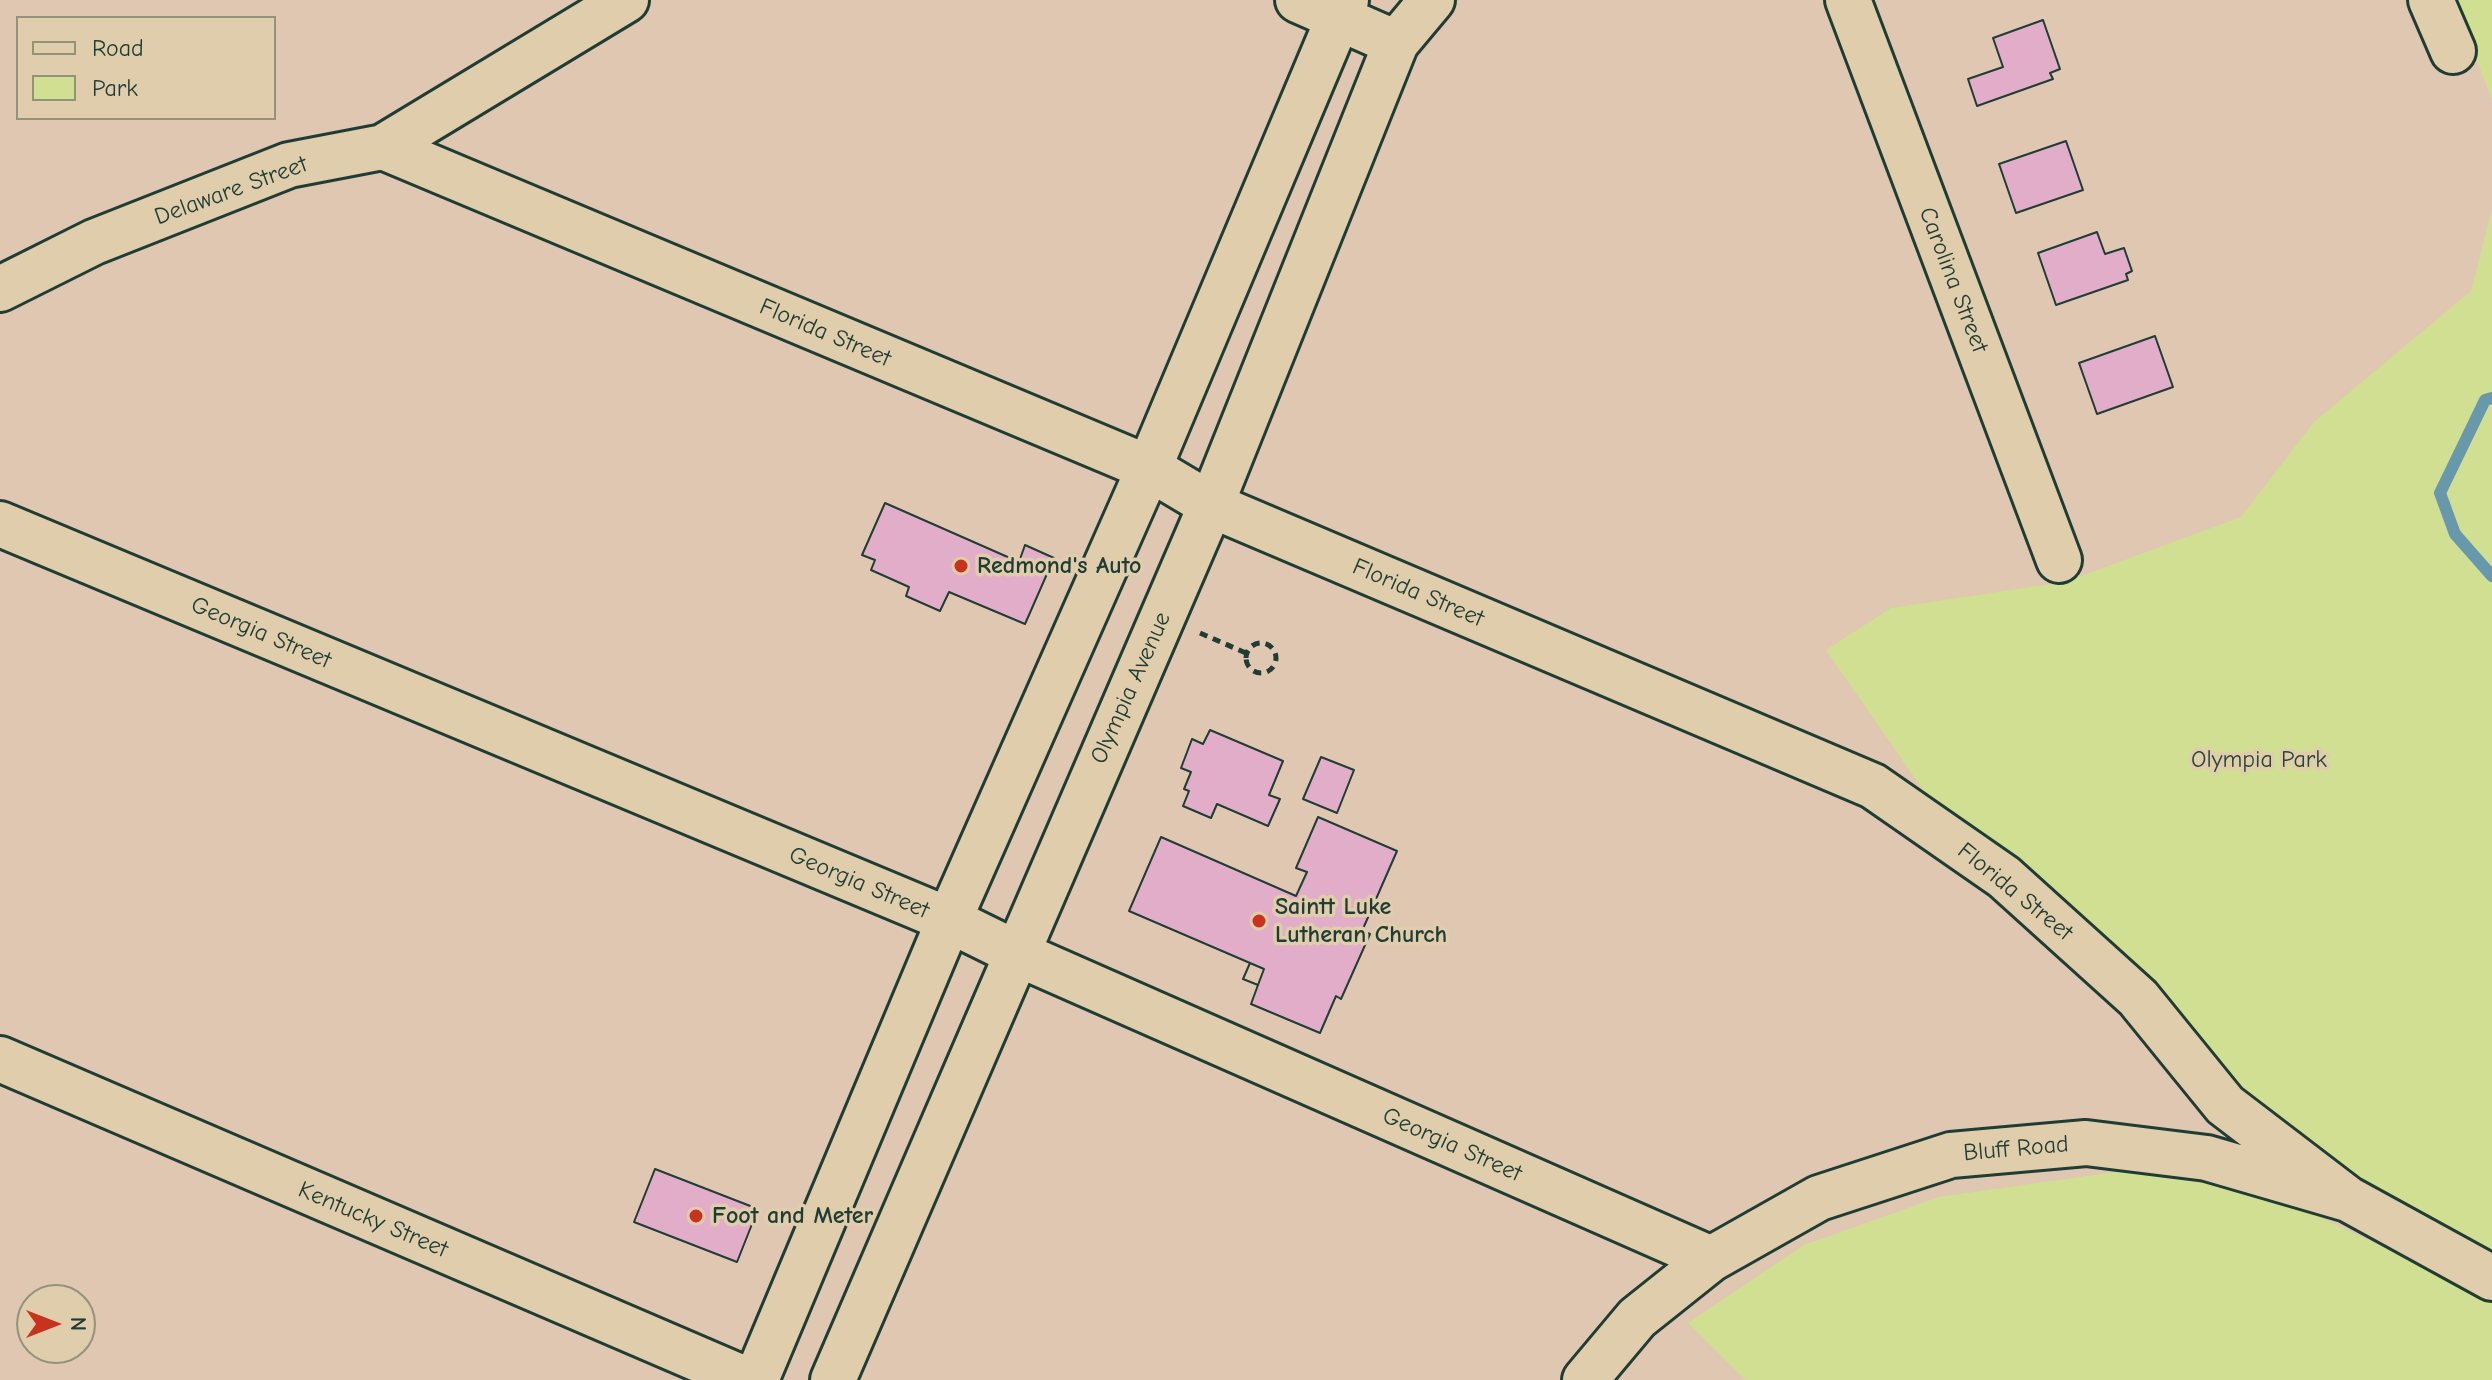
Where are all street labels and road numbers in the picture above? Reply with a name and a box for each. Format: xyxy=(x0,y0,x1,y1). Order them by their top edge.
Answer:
street label: Delaware Street xyxy=(151,150,311,232)
street label: Carolina Street xyxy=(1912,203,1994,357)
street label: Florida Street xyxy=(755,292,895,374)
street label: Florida Street xyxy=(1348,552,1488,634)
street label: Georgia Street xyxy=(187,591,335,675)
street label: Olympia Avenue xyxy=(1085,608,1177,768)
street label: Florida Street xyxy=(1952,837,2078,947)
street label: Georgia Street xyxy=(785,841,933,925)
street label: Georgia Street xyxy=(1378,1101,1526,1189)
street label: Bluff Road xyxy=(1962,1130,2070,1168)
street label: Kentucky Street xyxy=(294,1176,452,1264)

